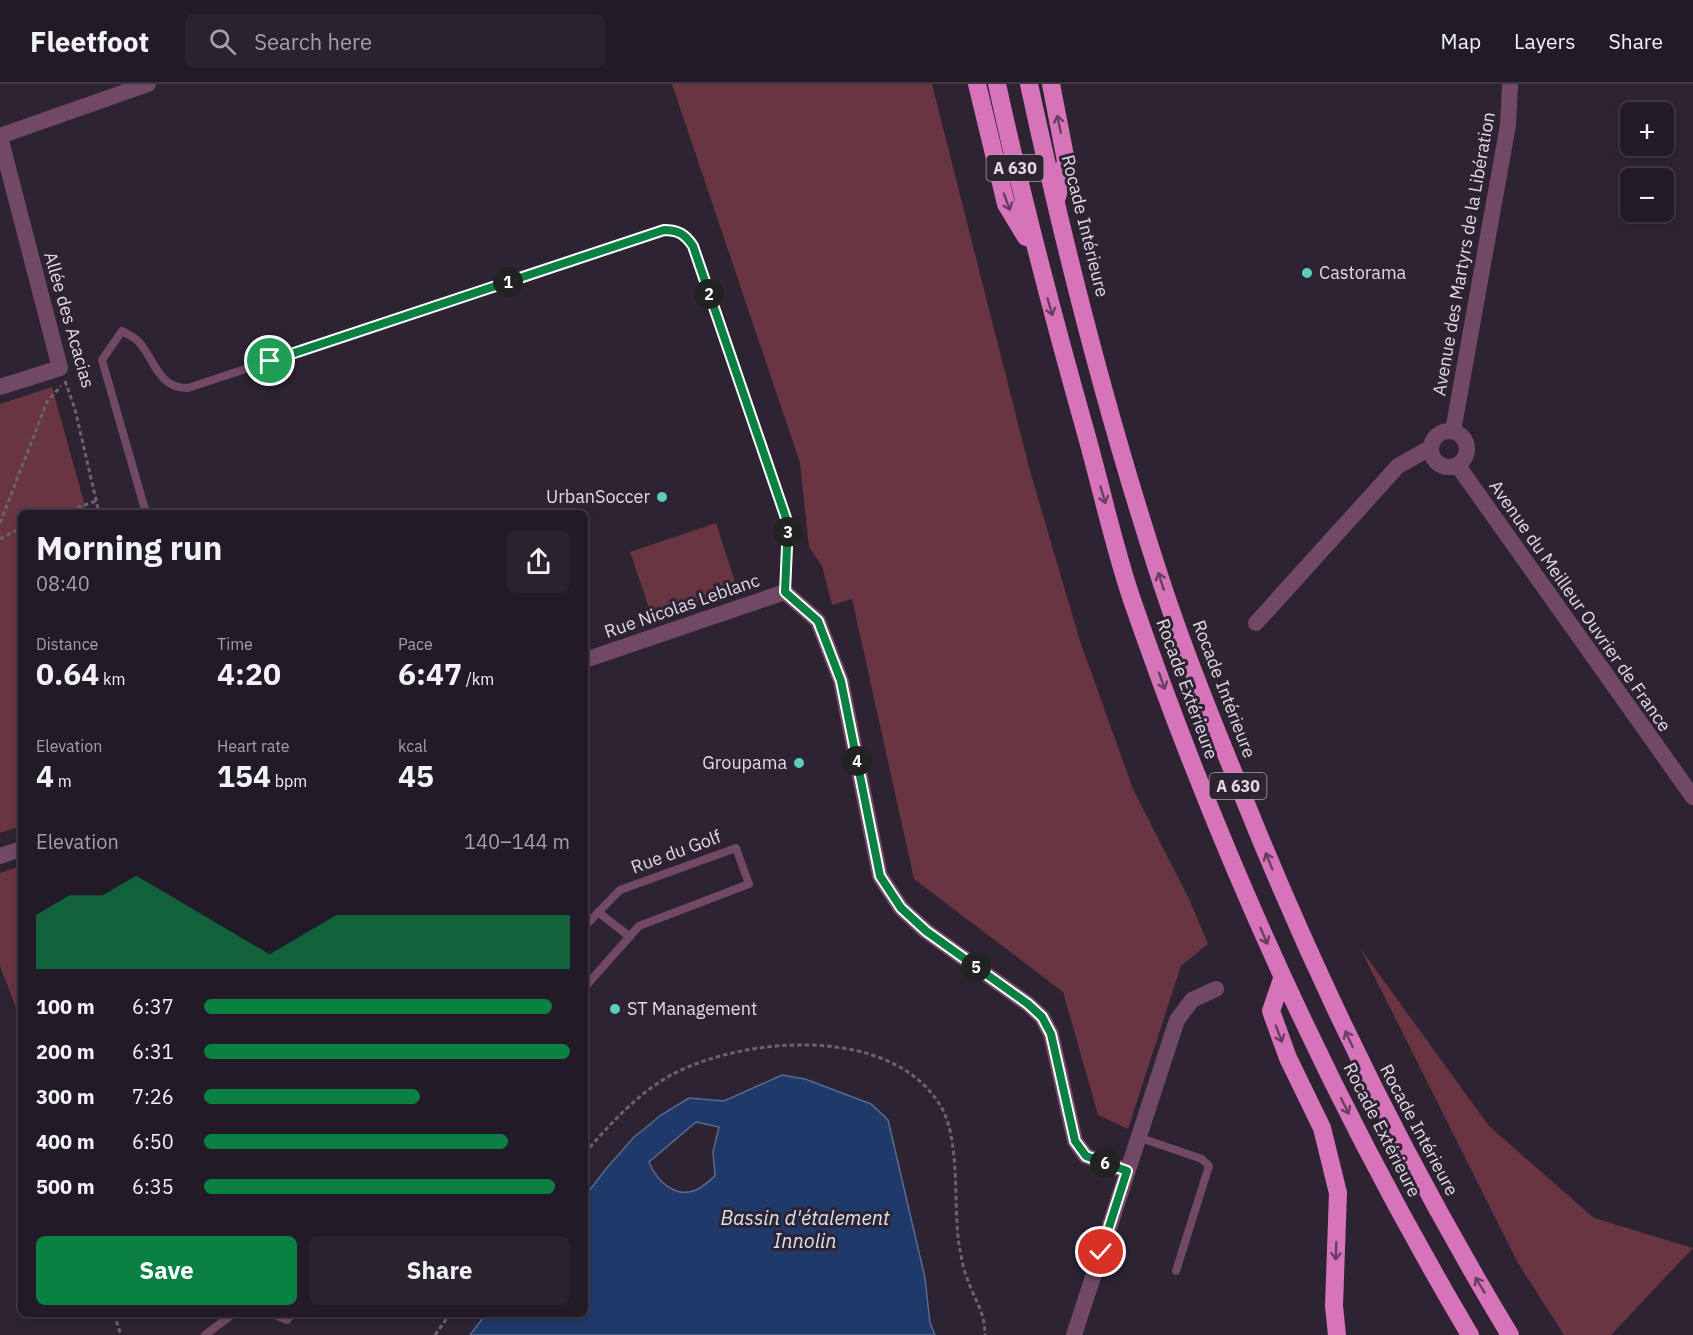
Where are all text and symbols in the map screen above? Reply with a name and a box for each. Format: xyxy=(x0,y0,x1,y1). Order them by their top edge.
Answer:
search box xyxy=(185,14,605,68)
text: Fleetfoot xyxy=(30,23,149,60)
icon: search xyxy=(206,25,239,58)
text: Search here xyxy=(254,27,372,56)
text: Map xyxy=(1441,27,1481,55)
text: Layers xyxy=(1514,27,1576,55)
text: Share xyxy=(1609,27,1663,55)
map controls xyxy=(1620,102,1674,222)
button: + xyxy=(1620,102,1674,156)
street label: Avenue des Martyrs de la Libération xyxy=(1427,110,1500,398)
one-way arrow xyxy=(1053,115,1064,134)
street label: Rocade Intérieure xyxy=(1057,152,1114,299)
road number: A 630 xyxy=(986,155,1044,181)
button: − xyxy=(1620,168,1674,222)
one-way arrow xyxy=(1002,192,1013,210)
street label: Allée des Acacias xyxy=(39,249,100,391)
place label: Castorama xyxy=(1319,261,1407,284)
marker: Castorama xyxy=(1300,266,1314,280)
pin: 1 xyxy=(493,267,523,297)
text: 1 xyxy=(503,272,513,292)
pin: 2 xyxy=(694,279,724,309)
text: 2 xyxy=(704,284,714,304)
one-way arrow xyxy=(1045,297,1057,316)
pin xyxy=(244,335,295,386)
icon: arrive xyxy=(253,344,286,377)
street label: Avenue du Meilleur Ouvrier de France xyxy=(1484,475,1677,736)
place label: UrbanSoccer xyxy=(546,485,650,508)
one-way arrow xyxy=(1098,485,1109,504)
marker: UrbanSoccer xyxy=(655,490,669,504)
pin: 3 xyxy=(773,517,803,547)
text: 3 xyxy=(783,522,793,542)
text: Morning run xyxy=(36,526,222,569)
button: share xyxy=(507,530,570,593)
street label: Rue Nicolas Leblanc xyxy=(601,568,762,643)
text: 08:40 xyxy=(36,570,90,597)
one-way arrow xyxy=(1155,572,1166,591)
street label: Rocade Extérieure xyxy=(1151,615,1224,762)
street label: Rocade Intérieure xyxy=(1188,617,1261,761)
text: Distance xyxy=(36,634,98,654)
text: Time xyxy=(217,634,253,654)
text: Pace xyxy=(398,634,433,654)
text: 0.64 xyxy=(36,654,99,693)
text: 4:20 xyxy=(217,654,281,693)
text: 6:47 xyxy=(398,654,462,693)
text: km xyxy=(99,669,126,689)
text: /km xyxy=(462,669,494,689)
one-way arrow xyxy=(1157,671,1168,690)
text: Elevation xyxy=(36,736,102,756)
text: Heart rate xyxy=(217,736,290,756)
text: kcal xyxy=(398,736,427,756)
pin: 4 xyxy=(842,746,872,776)
place label: Groupama xyxy=(702,751,787,774)
text: 4 xyxy=(852,751,862,771)
text: 4 xyxy=(36,756,54,795)
text: 154 xyxy=(217,756,271,795)
text: 45 xyxy=(398,756,434,795)
marker: Groupama xyxy=(792,756,806,770)
text: m xyxy=(54,771,72,791)
text: bpm xyxy=(271,771,307,791)
road number: A 630 xyxy=(1210,773,1266,799)
street label: Rue du Golf xyxy=(628,825,724,878)
text: Elevation xyxy=(36,828,119,855)
text: 140–144 m xyxy=(464,828,570,855)
one-way arrow xyxy=(1263,852,1274,871)
one-way arrow xyxy=(1259,926,1270,944)
pin: 5 xyxy=(961,952,991,982)
text: 5 xyxy=(971,957,981,977)
text: 100 m xyxy=(36,993,95,1020)
text: 6:37 xyxy=(132,993,174,1020)
place label: ST Management xyxy=(627,997,757,1020)
marker: ST Management xyxy=(608,1002,622,1016)
one-way arrow xyxy=(1274,1024,1285,1042)
one-way arrow xyxy=(1342,1030,1354,1048)
text: 200 m xyxy=(36,1038,95,1065)
text: 6:31 xyxy=(132,1038,174,1065)
street label: Rocade Extérieure xyxy=(1339,1059,1426,1201)
street label: Rocade Intérieure xyxy=(1375,1060,1464,1200)
text: 300 m xyxy=(36,1083,95,1110)
text: 7:26 xyxy=(132,1083,174,1110)
one-way arrow xyxy=(1340,1097,1352,1115)
text: 400 m xyxy=(36,1128,95,1155)
text: 6:50 xyxy=(132,1128,174,1155)
pin: 6 xyxy=(1090,1148,1120,1178)
text: 6 xyxy=(1100,1153,1110,1173)
text: 500 m xyxy=(36,1173,95,1200)
text: 6:35 xyxy=(132,1173,174,1200)
water label: Bassin d'étalement Innolin xyxy=(721,1204,890,1254)
pin xyxy=(1075,1226,1126,1277)
icon: check xyxy=(1084,1235,1117,1268)
button: Save xyxy=(36,1236,297,1305)
button: Share xyxy=(309,1236,570,1305)
one-way arrow xyxy=(1330,1241,1342,1261)
one-way arrow xyxy=(1474,1277,1486,1294)

